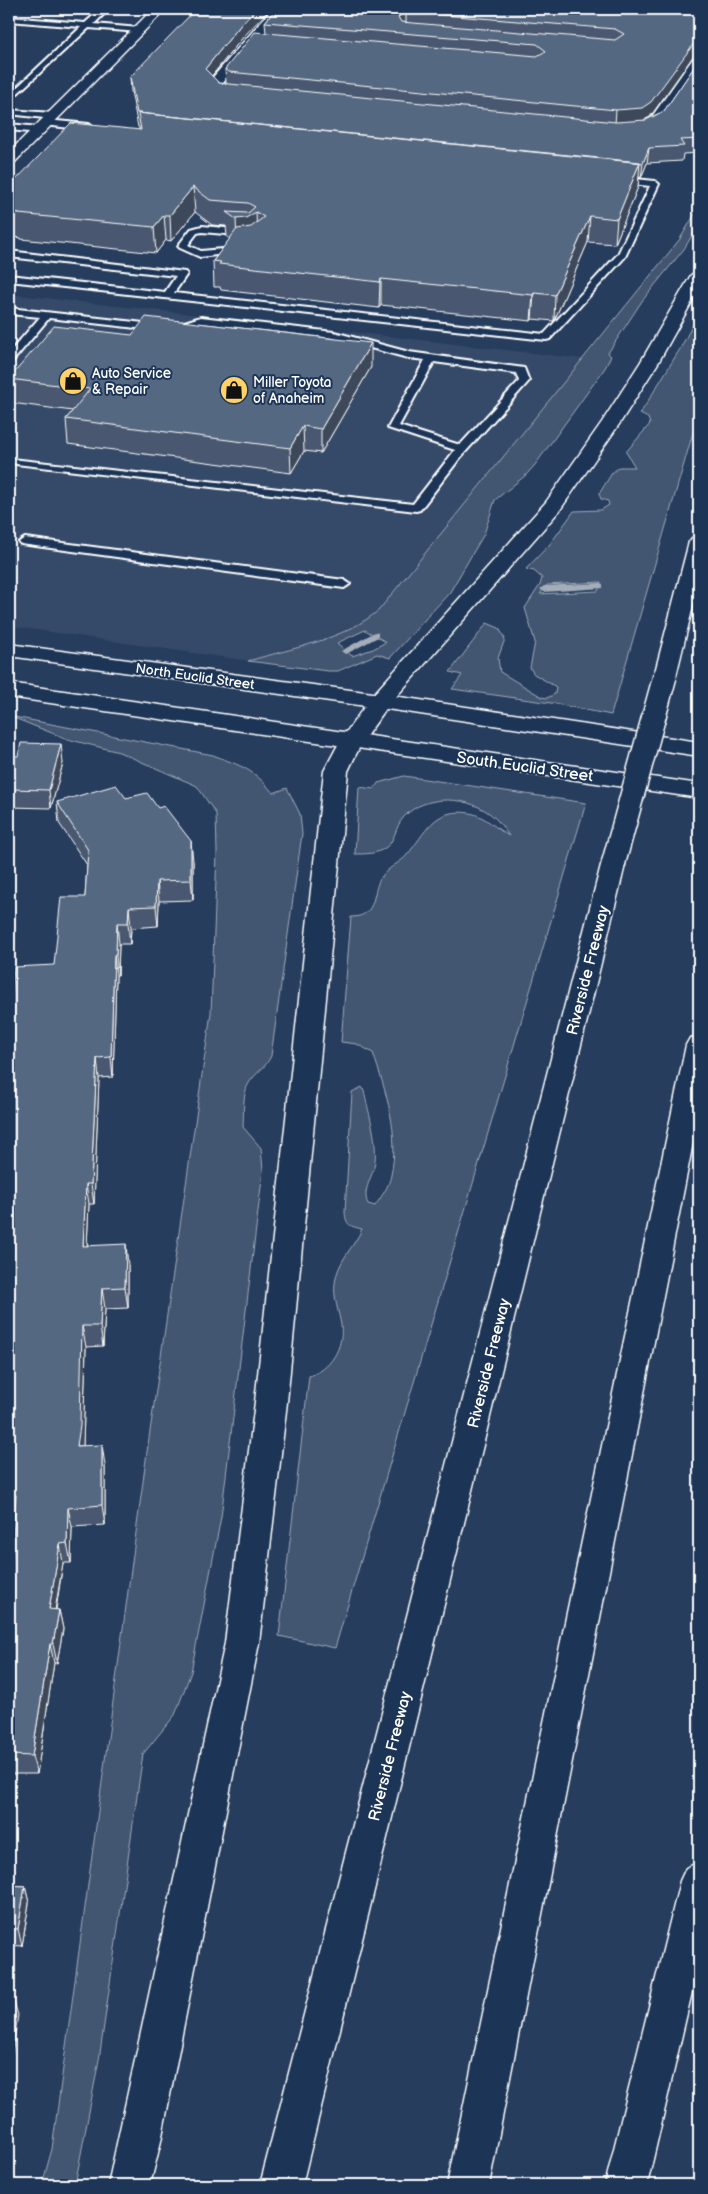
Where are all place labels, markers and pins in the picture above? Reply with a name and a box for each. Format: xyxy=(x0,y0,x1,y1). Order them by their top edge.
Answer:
place label: Auto Service & Repair xyxy=(92,365,171,398)
shop icon: Auto Service & Repair xyxy=(58,366,88,396)
place label: Miller Toyota of Anaheim xyxy=(253,374,332,407)
shop icon: Miller Toyota of Anaheim xyxy=(219,375,249,405)

